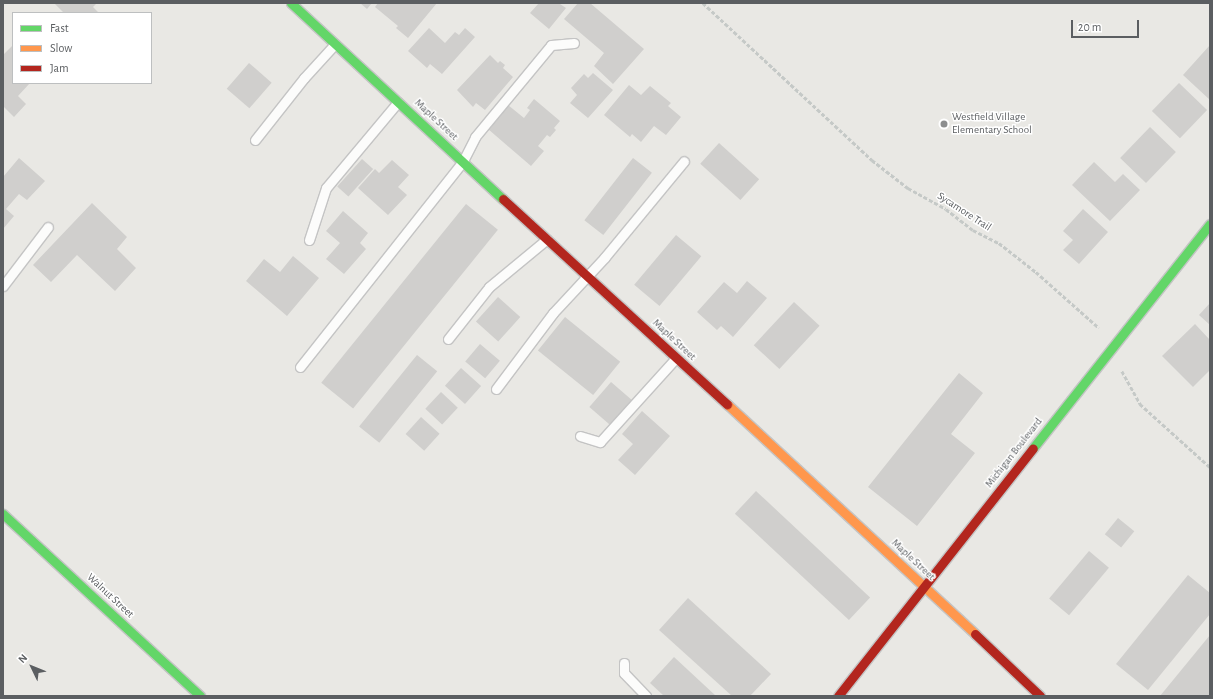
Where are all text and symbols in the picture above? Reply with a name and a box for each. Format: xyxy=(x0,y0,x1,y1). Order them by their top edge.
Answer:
legend xyxy=(12,12,152,84)
scale bar xyxy=(1073,12,1141,38)
text: 20 m xyxy=(1078,21,1101,33)
text: Fast xyxy=(50,22,69,34)
text: Slow xyxy=(50,42,72,54)
text: Jam xyxy=(50,62,69,74)
street label: Maple Street xyxy=(411,97,461,143)
place label: Westfield Village Elementary School xyxy=(952,111,1032,137)
marker: Westfield Village Elementary School xyxy=(939,119,949,129)
street label: Sycamore Trail xyxy=(935,190,993,234)
street label: Maple Street xyxy=(649,317,699,363)
street label: Michigan Boulevard xyxy=(983,415,1045,491)
street label: Maple Street xyxy=(888,537,938,583)
street label: Walnut Street xyxy=(84,571,136,621)
north arrow xyxy=(12,647,52,687)
text: N xyxy=(16,652,29,665)

